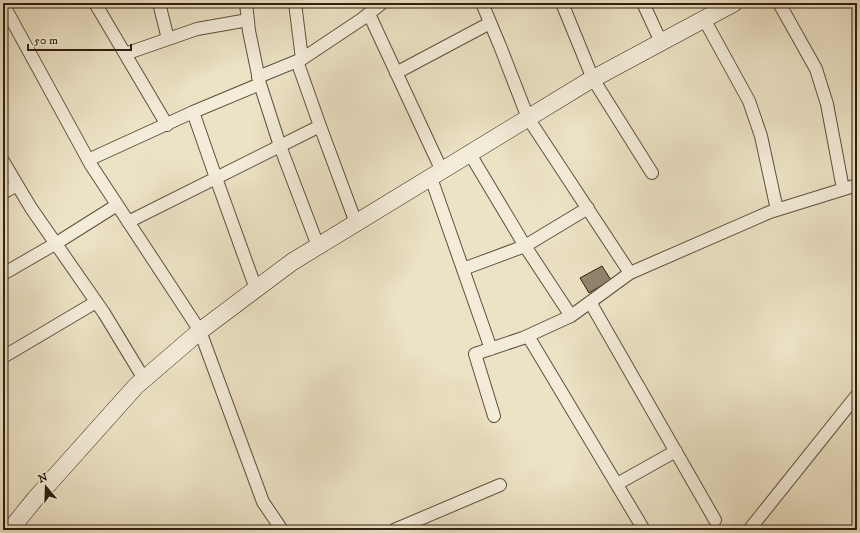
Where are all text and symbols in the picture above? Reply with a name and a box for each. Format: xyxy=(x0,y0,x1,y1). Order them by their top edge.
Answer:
scale bar xyxy=(28,26,131,52)
text: 50 m xyxy=(34,33,58,48)
north arrow xyxy=(26,467,66,507)
text: N xyxy=(37,470,50,487)

